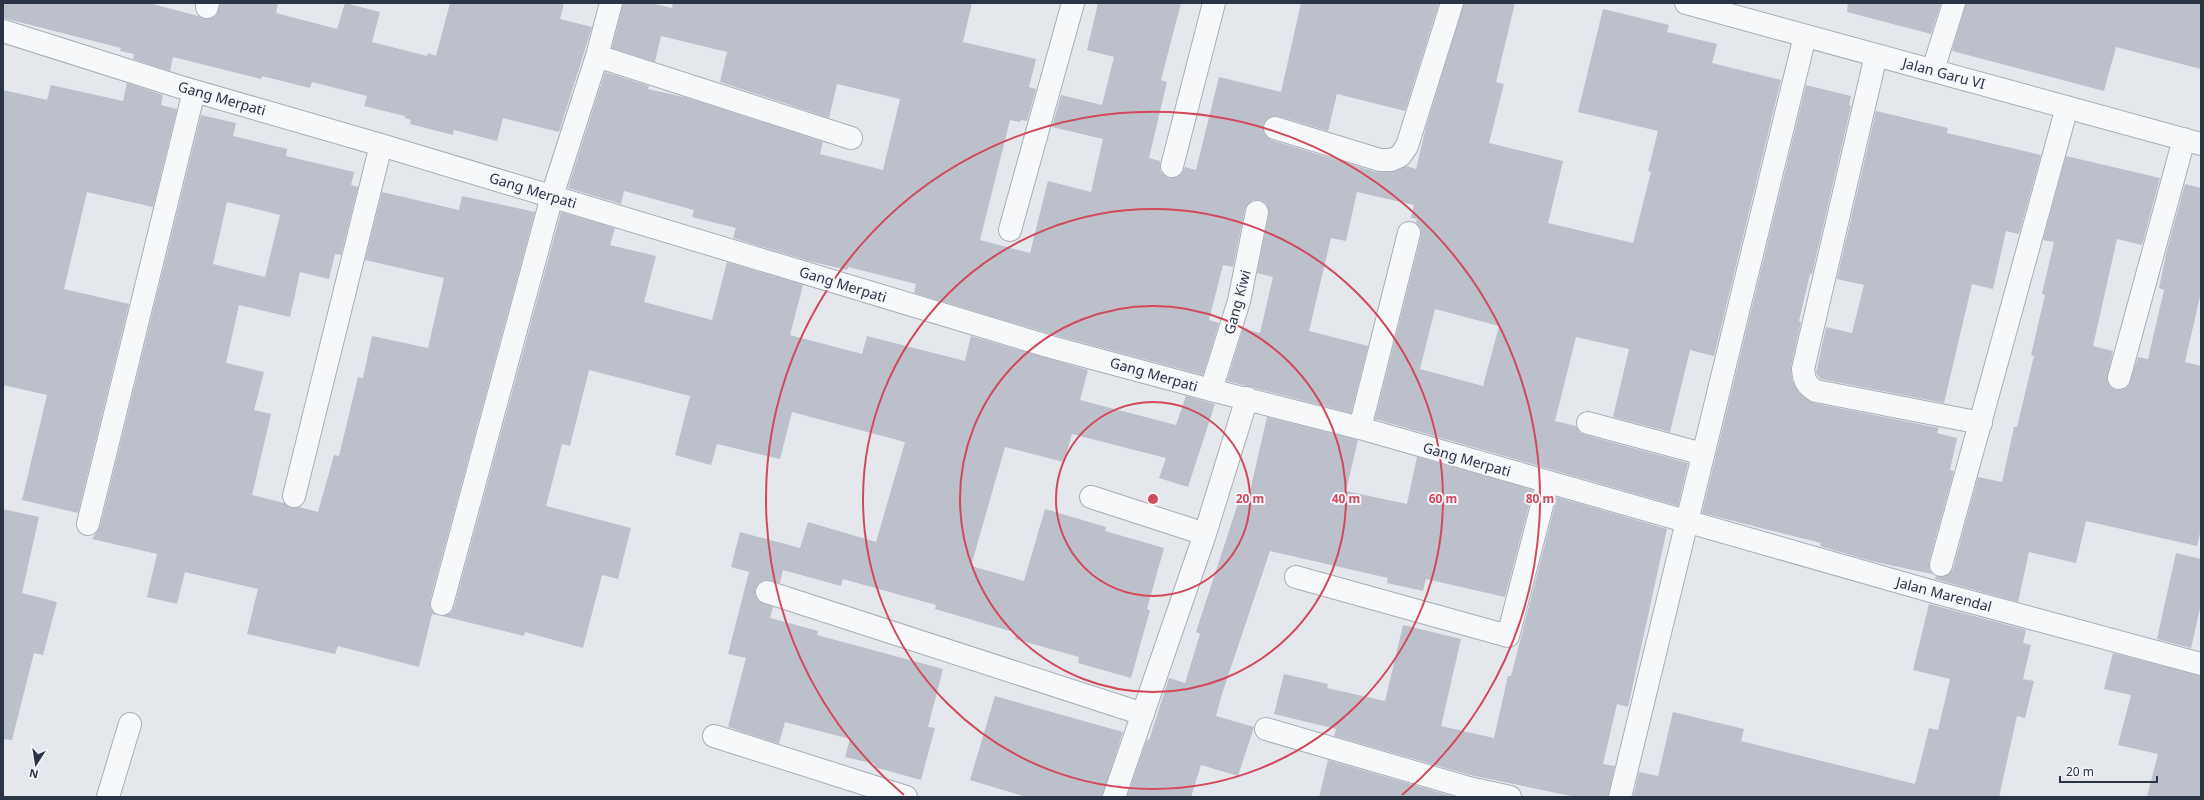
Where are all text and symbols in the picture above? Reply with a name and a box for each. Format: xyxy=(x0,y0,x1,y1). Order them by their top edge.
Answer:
street label: Jalan Garu VI xyxy=(1899,52,1988,93)
street label: Gang Merpati xyxy=(176,76,268,120)
street label: Gang Merpati xyxy=(487,168,579,212)
street label: Gang Merpati xyxy=(797,262,889,306)
street label: Gang Kiwi xyxy=(1219,268,1255,336)
street label: Gang Merpati xyxy=(1108,352,1200,396)
street label: Gang Merpati xyxy=(1421,437,1513,481)
text: 20 m xyxy=(1236,490,1264,507)
text: 40 m xyxy=(1332,490,1360,507)
text: 60 m xyxy=(1429,490,1457,507)
text: 80 m xyxy=(1526,490,1554,507)
centre of rings xyxy=(1146,492,1160,506)
street label: Jalan Marendal xyxy=(1892,572,1994,616)
north arrow xyxy=(16,744,56,784)
scale bar xyxy=(2060,758,2157,784)
text: 20 m xyxy=(2066,763,2094,780)
text: N xyxy=(28,766,40,783)

